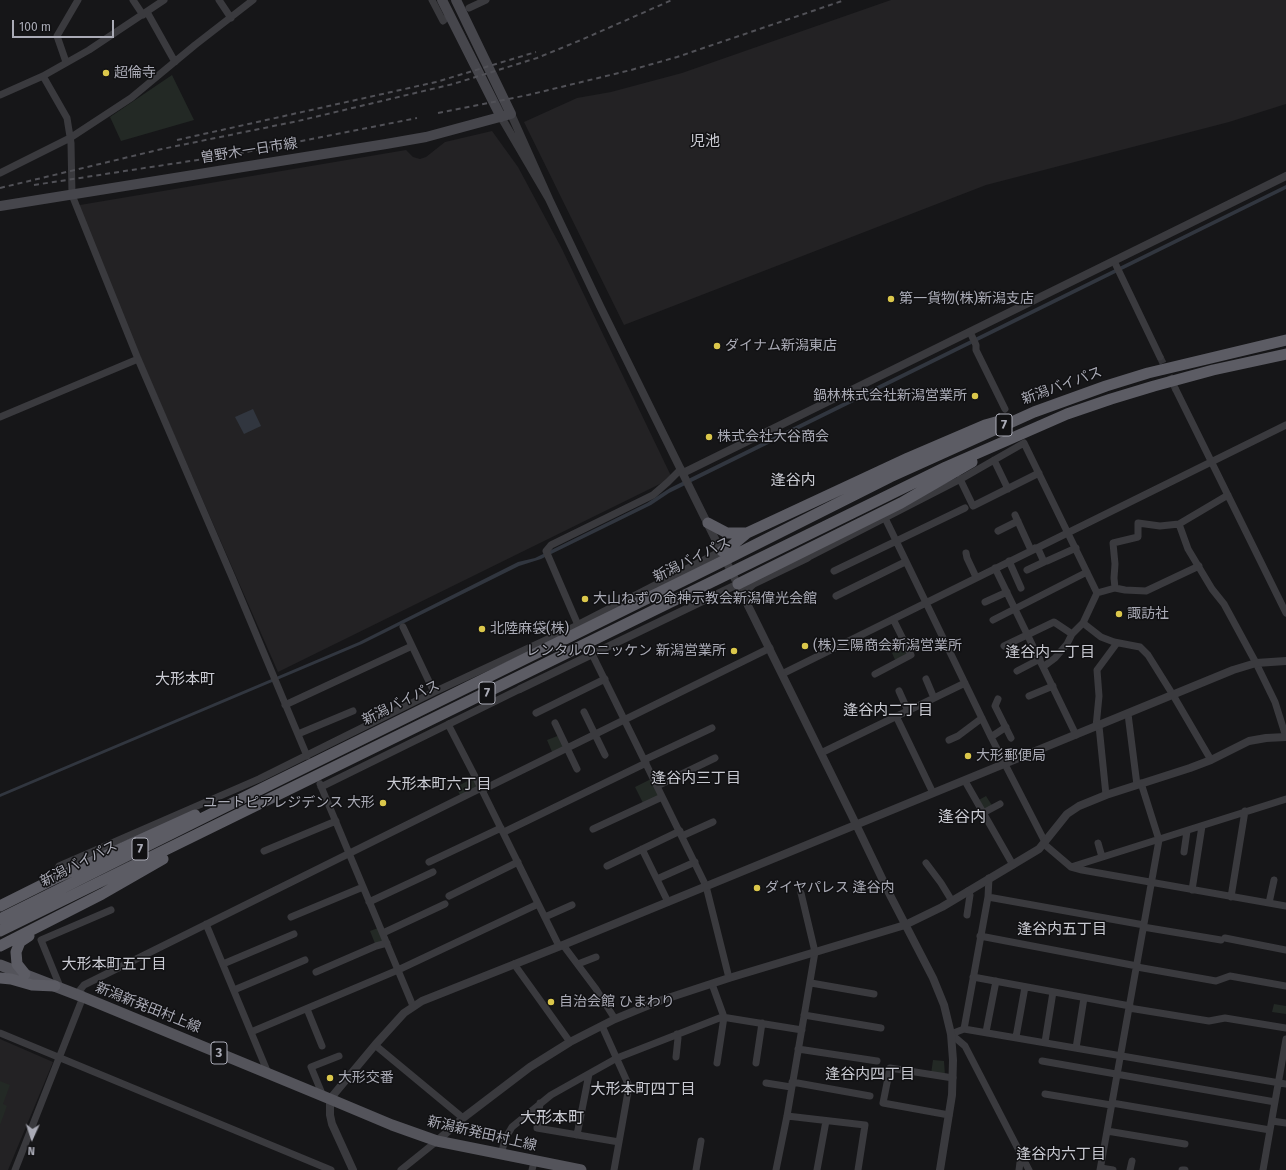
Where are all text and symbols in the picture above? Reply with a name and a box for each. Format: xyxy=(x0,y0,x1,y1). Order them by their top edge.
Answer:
scale bar xyxy=(14,12,116,38)
text: 100 m xyxy=(19,20,51,34)
place label: 超倫寺 xyxy=(114,65,156,81)
marker: 超倫寺 xyxy=(101,68,111,78)
district label: 児池 xyxy=(690,133,720,151)
street label: 曽野木一日市線 xyxy=(199,135,299,167)
place label: 第一貨物(株)新潟支店 xyxy=(899,291,1034,307)
marker: 第一貨物(株)新潟支店 xyxy=(886,294,896,304)
place label: ダイナム新潟東店 xyxy=(725,338,837,354)
marker: ダイナム新潟東店 xyxy=(712,341,722,351)
street label: 新潟バイパス xyxy=(1020,364,1104,408)
place label: 鍋林株式会社新潟営業所 xyxy=(813,388,967,404)
marker: 鍋林株式会社新潟営業所 xyxy=(970,391,980,401)
road number: 7 xyxy=(996,414,1012,436)
place label: 株式会社大谷商会 xyxy=(717,429,829,445)
marker: 株式会社大谷商会 xyxy=(704,432,714,442)
district label: 逢谷内 xyxy=(771,472,815,490)
street label: 新潟バイパス xyxy=(651,534,733,586)
place label: 大山ねずの命神示教会新潟偉光会館 xyxy=(593,591,817,607)
marker: 大山ねずの命神示教会新潟偉光会館 xyxy=(580,594,590,604)
place label: 諏訪社 xyxy=(1127,606,1169,622)
marker: 諏訪社 xyxy=(1114,609,1124,619)
place label: 北陸麻袋(株) xyxy=(490,621,569,637)
marker: 北陸麻袋(株) xyxy=(477,624,487,634)
place label: (株)三陽商会新潟営業所 xyxy=(813,638,962,654)
marker: (株)三陽商会新潟営業所 xyxy=(800,641,810,651)
place label: レンタルのニッケン 新潟営業所 xyxy=(526,643,726,659)
district label: 逢谷内一丁目 xyxy=(1005,644,1095,662)
marker: レンタルのニッケン 新潟営業所 xyxy=(729,646,739,656)
district label: 大形本町 xyxy=(155,671,215,689)
street label: 新潟バイパス xyxy=(360,677,442,729)
road number: 7 xyxy=(479,682,495,704)
district label: 逢谷内二丁目 xyxy=(843,702,933,720)
place label: 大形郵便局 xyxy=(976,748,1046,764)
marker: 大形郵便局 xyxy=(963,751,973,761)
district label: 逢谷内三丁目 xyxy=(651,770,741,788)
district label: 大形本町六丁目 xyxy=(387,776,491,794)
place label: ユートピアレジデンス 大形 xyxy=(203,795,375,811)
marker: ユートピアレジデンス 大形 xyxy=(378,798,388,808)
district label: 逢谷内 xyxy=(938,808,986,828)
street label: 新潟バイパス xyxy=(38,837,120,891)
road number: 7 xyxy=(132,838,148,860)
place label: ダイヤパレス 逢谷内 xyxy=(765,880,895,896)
marker: ダイヤパレス 逢谷内 xyxy=(752,883,762,893)
district label: 逢谷内五丁目 xyxy=(1017,921,1107,939)
district label: 大形本町五丁目 xyxy=(62,956,166,974)
street label: 新潟新発田村上線 xyxy=(93,979,203,1037)
place label: 自治会館 ひまわり xyxy=(559,994,675,1010)
marker: 自治会館 ひまわり xyxy=(546,997,556,1007)
road number: 3 xyxy=(211,1042,227,1064)
district label: 逢谷内四丁目 xyxy=(825,1066,915,1084)
place label: 大形交番 xyxy=(338,1070,394,1086)
marker: 大形交番 xyxy=(325,1073,335,1083)
district label: 大形本町四丁目 xyxy=(591,1081,695,1099)
district label: 大形本町 xyxy=(520,1109,584,1129)
street label: 新潟新発田村上線 xyxy=(426,1113,538,1155)
north arrow xyxy=(12,1118,52,1158)
text: N xyxy=(27,1144,35,1157)
district label: 逢谷内六丁目 xyxy=(1016,1146,1106,1164)

